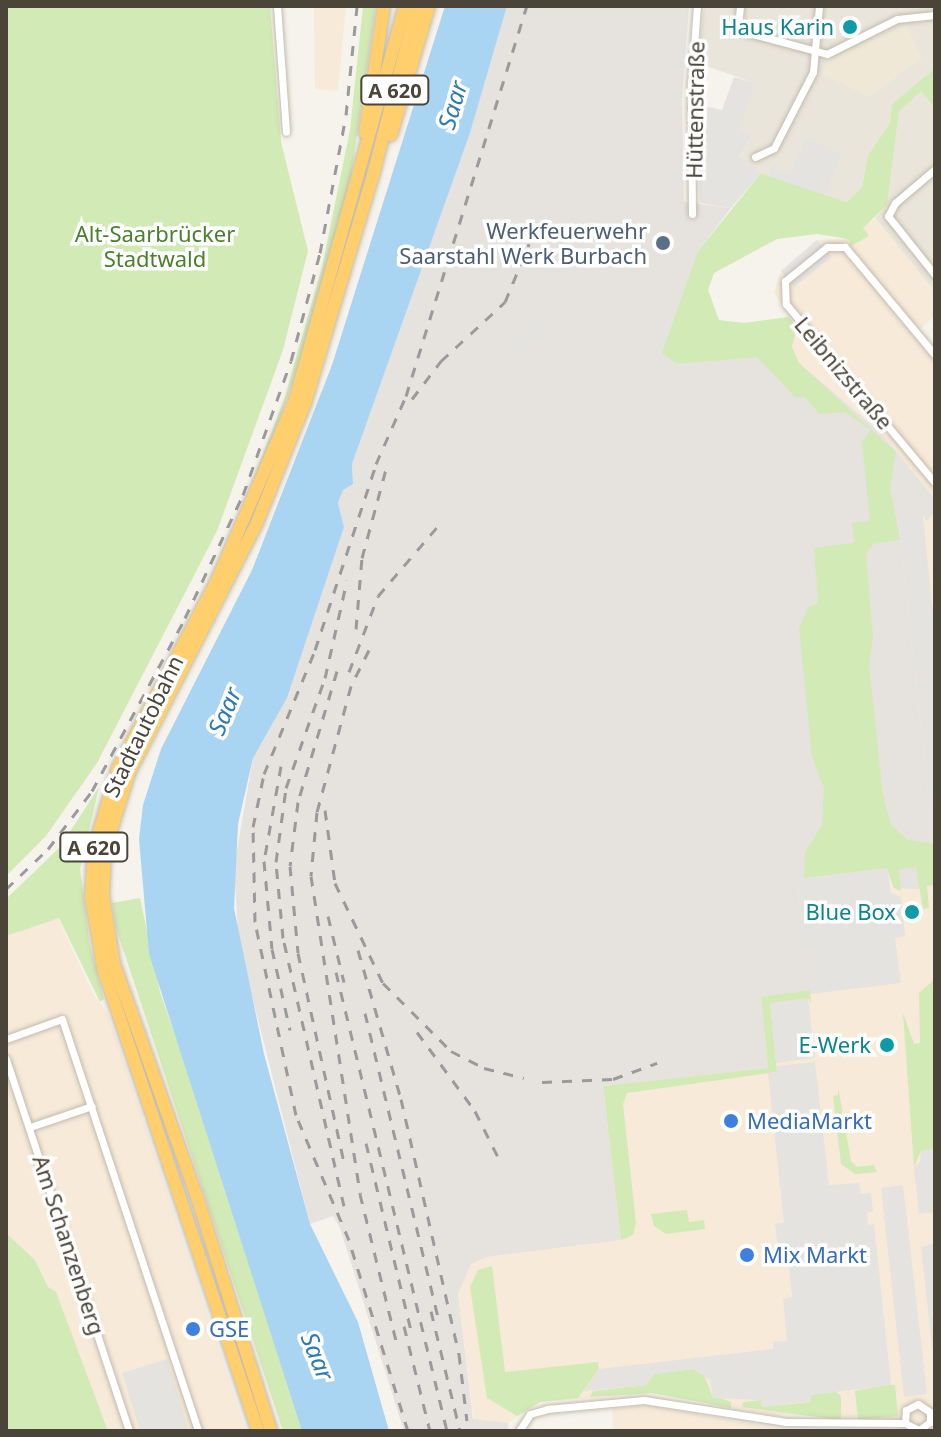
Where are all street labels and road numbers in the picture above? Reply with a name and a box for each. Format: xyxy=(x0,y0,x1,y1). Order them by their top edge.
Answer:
street label: Hüttenstraße xyxy=(681,41,709,179)
road number: A 620 xyxy=(359,74,431,106)
street label: Leibnizstraße xyxy=(789,311,899,435)
street label: Stadtautobahn xyxy=(97,651,189,801)
road number: A 620 xyxy=(58,831,130,863)
street label: Am Schanzenberg xyxy=(28,1152,110,1338)

